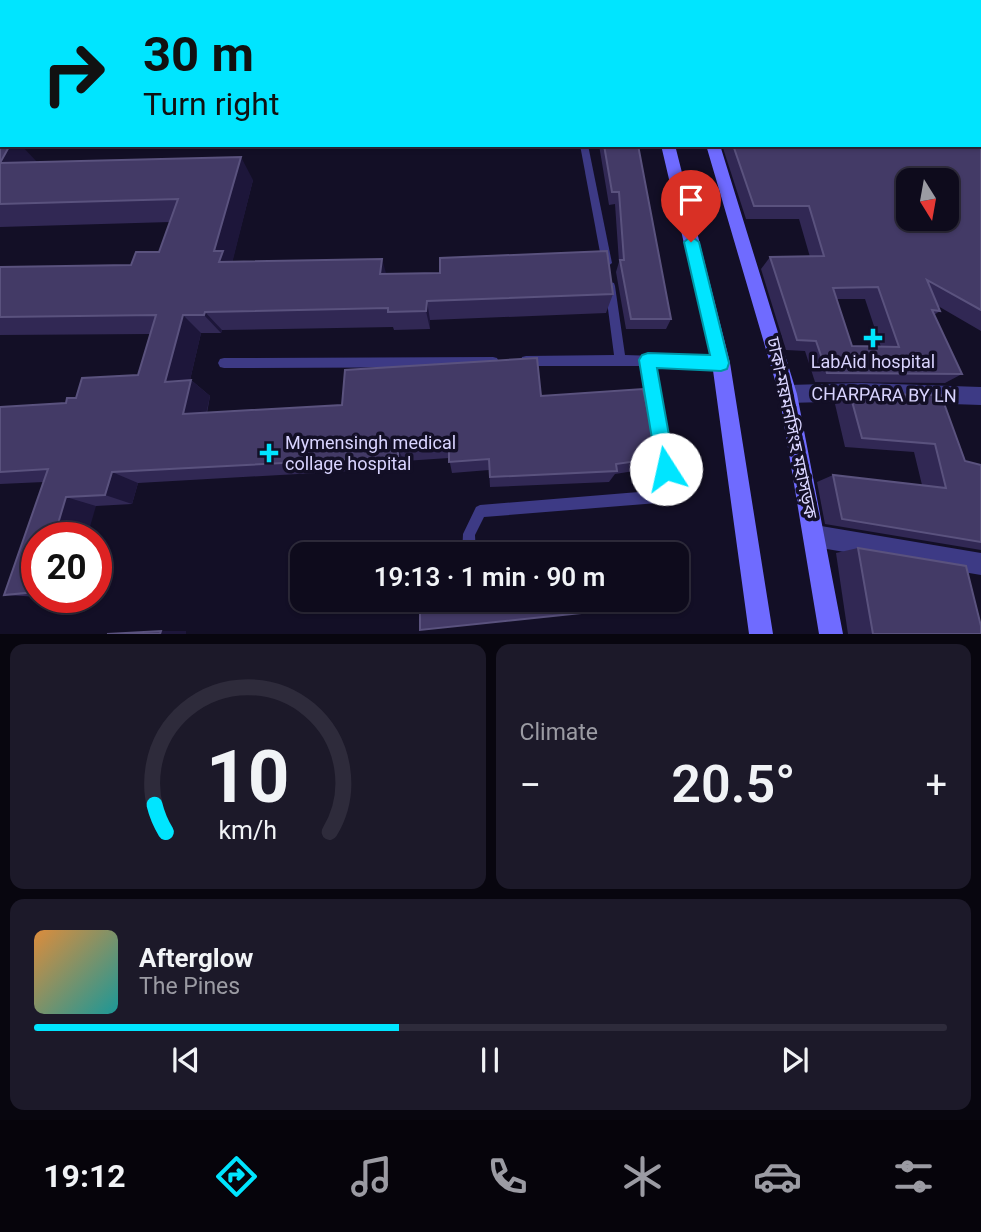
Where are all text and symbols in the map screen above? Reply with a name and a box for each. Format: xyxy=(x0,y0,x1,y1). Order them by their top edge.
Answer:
text: 30 m xyxy=(143,26,254,83)
icon: right xyxy=(28,28,119,119)
text: Turn right xyxy=(143,85,279,123)
north arrow xyxy=(896,168,959,231)
map controls xyxy=(896,168,959,231)
pin xyxy=(661,170,721,242)
icon: arrive xyxy=(672,181,710,219)
marker: LabAid hospital xyxy=(863,328,883,348)
street label: ঢাকা-ময়মনসিংহ মহাসড়ক xyxy=(763,334,822,521)
place label: LabAid hospital xyxy=(811,351,935,372)
street label: CHARPARA BY LN xyxy=(811,383,957,406)
place label: Mymensingh medical collage hospital xyxy=(285,432,456,474)
position arrow xyxy=(629,432,703,506)
marker: Mymensingh medical collage hospital xyxy=(259,443,279,463)
speed limit sign: 20 xyxy=(21,522,112,613)
text: 19:13 · 1 min · 90 m xyxy=(374,562,605,592)
text: Climate xyxy=(520,719,598,746)
text: 10 xyxy=(206,735,290,821)
text: 20.5° xyxy=(671,754,795,815)
text: − xyxy=(520,763,541,807)
text: + xyxy=(925,763,947,807)
text: km/h xyxy=(218,816,277,845)
text: Afterglow xyxy=(139,943,253,973)
text: The Pines xyxy=(139,973,240,1000)
icon: previous xyxy=(167,1041,205,1079)
icon: pause xyxy=(471,1041,509,1079)
icon: next xyxy=(776,1041,814,1079)
icon: directions xyxy=(212,1152,261,1201)
icon: music xyxy=(347,1152,396,1201)
icon: phone xyxy=(483,1152,532,1201)
icon: climate xyxy=(618,1152,667,1201)
icon: car xyxy=(753,1152,802,1201)
icon: filters xyxy=(889,1152,938,1201)
text: 19:12 xyxy=(43,1157,126,1195)

